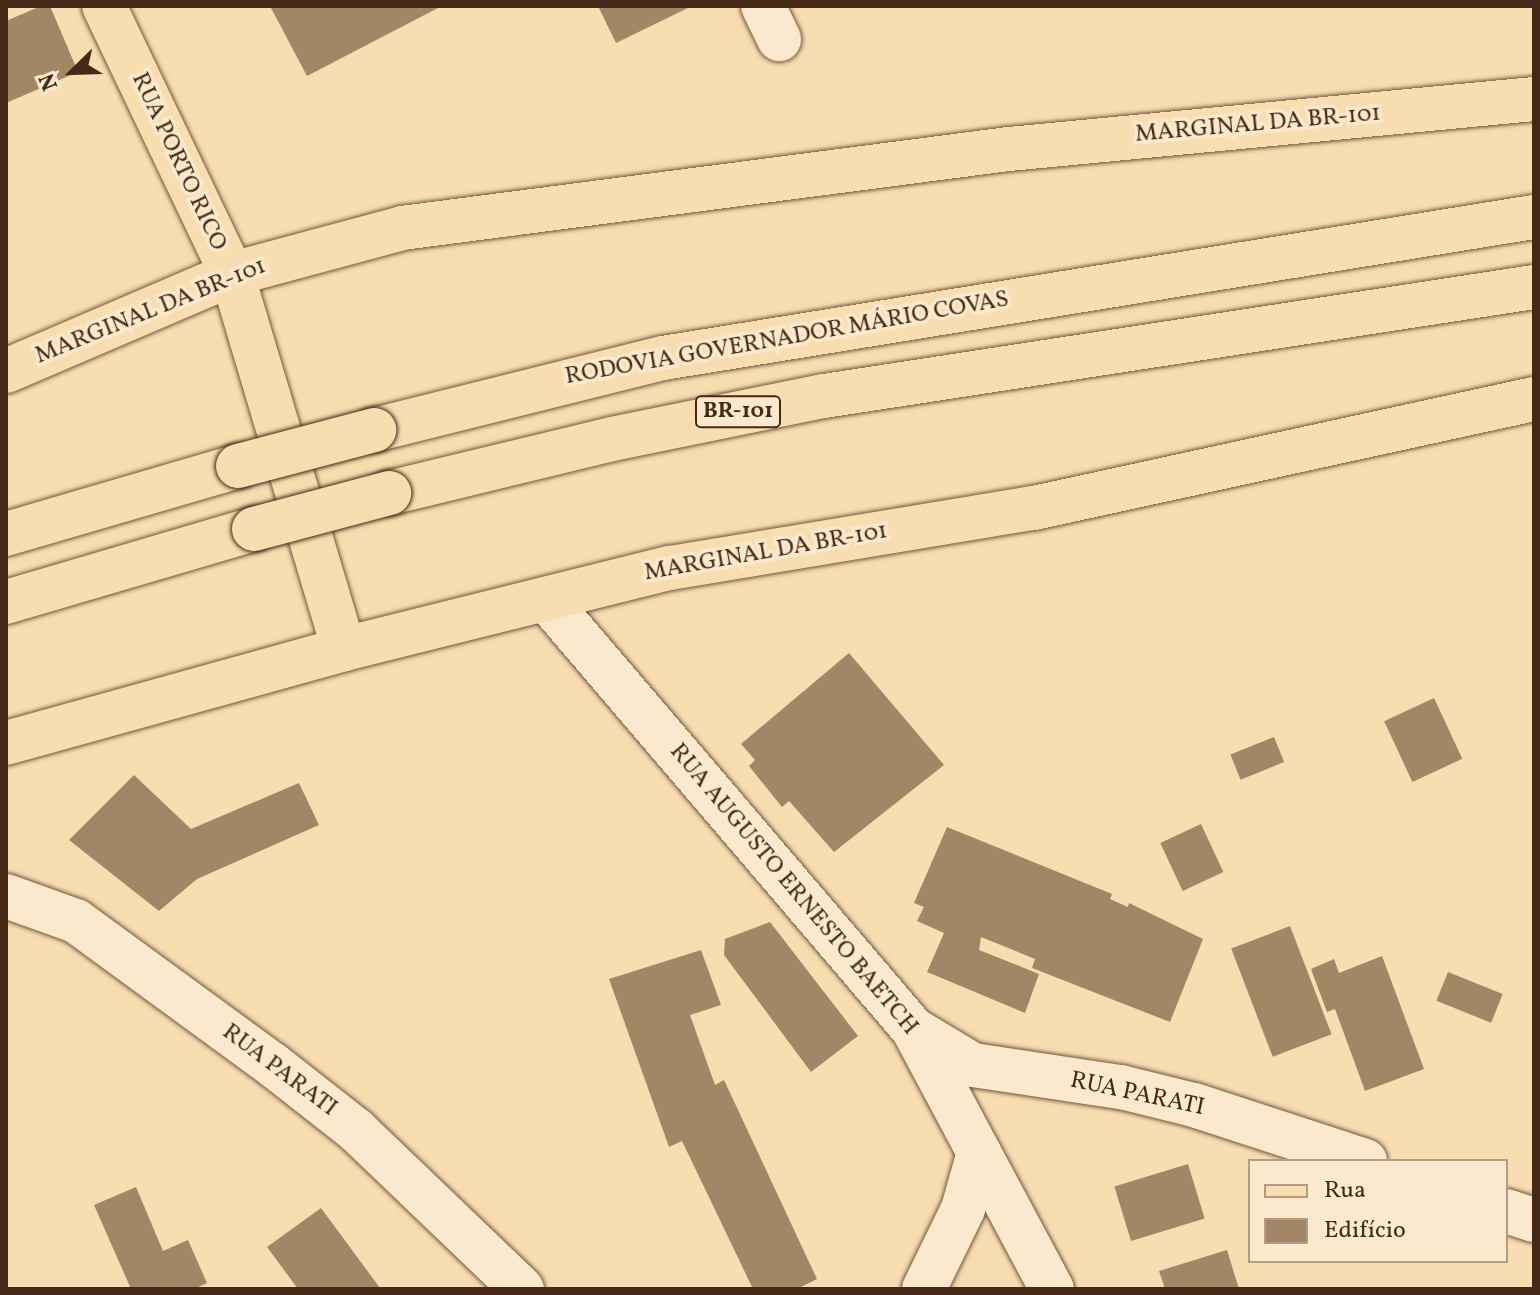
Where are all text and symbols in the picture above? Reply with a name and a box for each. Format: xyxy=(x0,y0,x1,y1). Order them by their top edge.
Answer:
north arrow xyxy=(32,32,112,112)
text: N xyxy=(32,68,67,95)
street label: RUA PORTO RICO xyxy=(124,68,232,256)
street label: MARGINAL DA BR-101 xyxy=(1134,100,1382,150)
street label: MARGINAL DA BR-101 xyxy=(31,252,271,372)
street label: RODOVIA GOVERNADOR MÁRIO COVAS xyxy=(563,286,1011,392)
road number: BR-101 xyxy=(694,394,782,430)
street label: MARGINAL DA BR-101 xyxy=(642,517,890,589)
street label: RUA AUGUSTO ERNESTO BAETCH xyxy=(662,738,924,1042)
street label: RUA PARATI xyxy=(216,1018,342,1124)
street label: RUA PARATI xyxy=(1067,1067,1207,1123)
legend xyxy=(1248,1159,1508,1263)
text: Rua xyxy=(1324,1174,1366,1208)
text: Edifício xyxy=(1324,1214,1406,1248)

